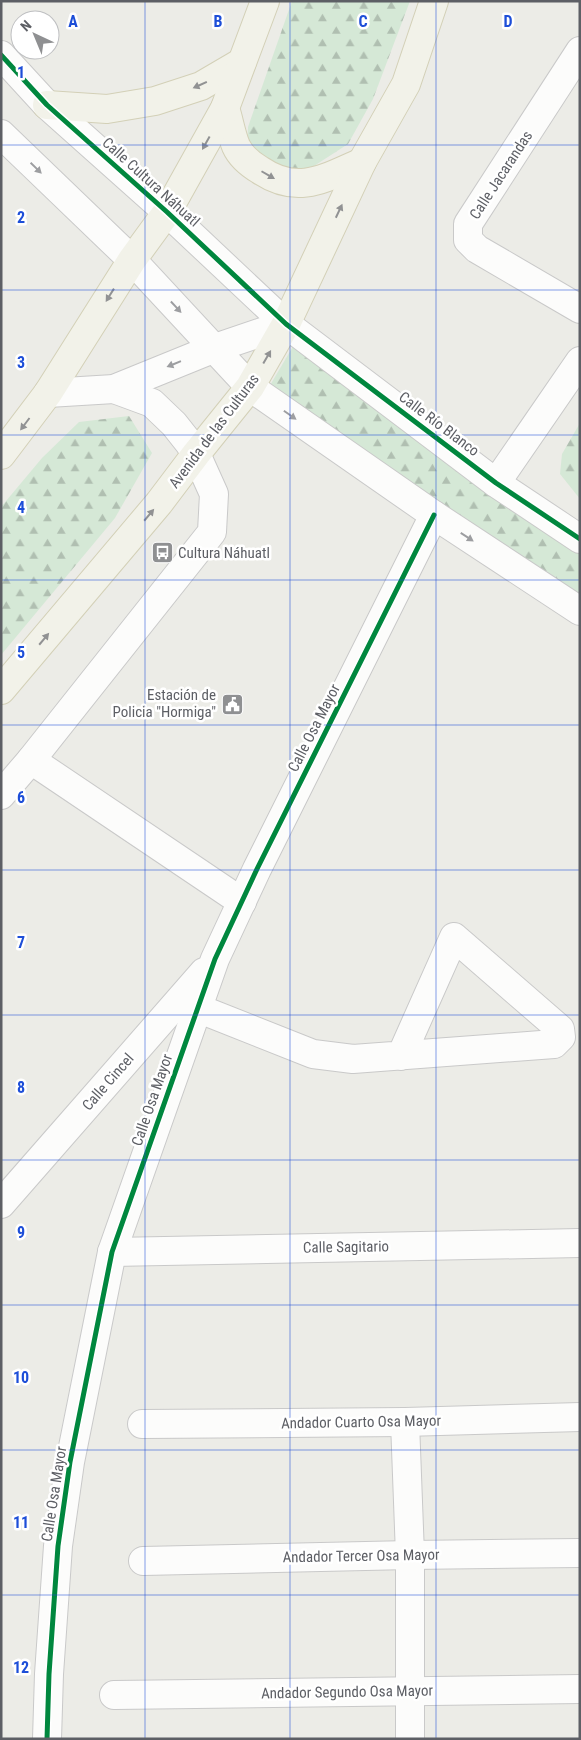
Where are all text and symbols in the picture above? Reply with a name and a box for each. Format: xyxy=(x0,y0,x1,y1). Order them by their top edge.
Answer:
north arrow xyxy=(10,10,60,60)
text: A xyxy=(68,12,78,31)
text: B xyxy=(214,12,223,31)
text: C xyxy=(358,12,368,31)
text: D xyxy=(503,12,513,31)
text: N xyxy=(17,17,35,34)
text: 1 xyxy=(17,63,25,82)
one-way arrow xyxy=(193,82,207,90)
street label: Calle Jacarandas xyxy=(466,127,536,223)
street label: Calle Cultura Náhuatl xyxy=(99,134,203,230)
one-way arrow xyxy=(202,135,210,150)
one-way arrow xyxy=(30,162,42,174)
one-way arrow xyxy=(262,171,275,180)
one-way arrow xyxy=(334,204,343,219)
text: 2 xyxy=(17,208,25,227)
one-way arrow xyxy=(106,288,115,301)
one-way arrow xyxy=(170,301,182,313)
one-way arrow xyxy=(262,351,271,364)
text: 3 xyxy=(17,353,25,372)
one-way arrow xyxy=(167,361,181,369)
street label: Avenida de las Culturas xyxy=(165,370,263,492)
street label: Calle Río Blanco xyxy=(395,388,483,460)
one-way arrow xyxy=(283,410,297,420)
one-way arrow xyxy=(19,417,30,430)
text: 4 xyxy=(17,498,25,517)
one-way arrow xyxy=(143,510,155,522)
one-way arrow xyxy=(460,532,474,541)
bus stop icon: Cultura Náhuatl xyxy=(150,541,174,565)
place label: Cultura Náhuatl xyxy=(178,544,270,562)
one-way arrow xyxy=(38,634,50,646)
text: 5 xyxy=(17,643,25,662)
street label: Calle Osa Mayor xyxy=(284,681,344,775)
place label: Estación de Policia "Hormiga" xyxy=(113,686,216,721)
public building icon: Estación de Policia "Hormiga" xyxy=(220,692,244,716)
text: 6 xyxy=(17,788,25,807)
text: 7 xyxy=(17,933,25,952)
street label: Calle Cincel xyxy=(78,1050,138,1114)
street label: Calle Osa Mayor xyxy=(128,1051,176,1148)
text: 8 xyxy=(17,1078,25,1097)
text: 9 xyxy=(17,1223,25,1242)
street label: Calle Sagitario xyxy=(303,1237,389,1257)
text: 10 xyxy=(13,1368,29,1387)
street label: Andador Cuarto Osa Mayor xyxy=(281,1412,441,1432)
street label: Calle Osa Mayor xyxy=(38,1445,70,1543)
text: 11 xyxy=(13,1513,29,1532)
street label: Andador Tercer Osa Mayor xyxy=(282,1546,440,1566)
text: 12 xyxy=(13,1658,29,1677)
street label: Andador Segundo Osa Mayor xyxy=(261,1681,433,1702)

